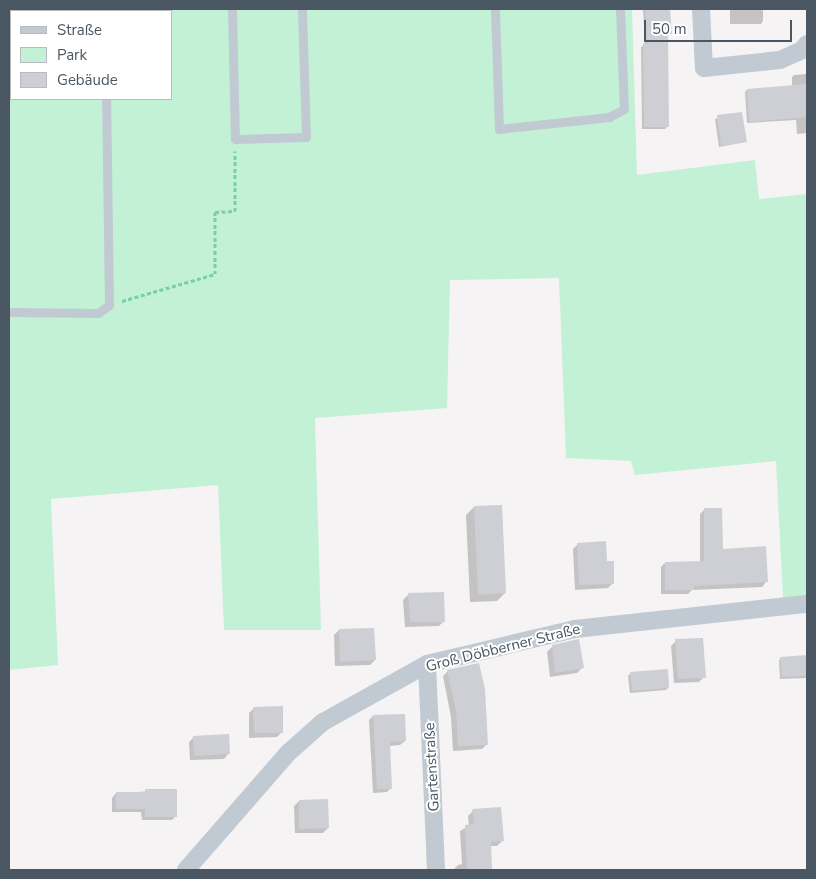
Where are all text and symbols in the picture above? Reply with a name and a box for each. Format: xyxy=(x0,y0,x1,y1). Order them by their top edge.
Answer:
legend xyxy=(10,10,172,100)
scale bar xyxy=(646,10,794,42)
text: 50 m xyxy=(652,19,687,39)
text: Straße xyxy=(57,20,102,40)
text: Park xyxy=(57,45,87,65)
text: Gebäude xyxy=(57,70,118,90)
street label: Groß Döbberner Straße xyxy=(424,620,582,676)
street label: Gartenstraße xyxy=(421,722,443,812)

